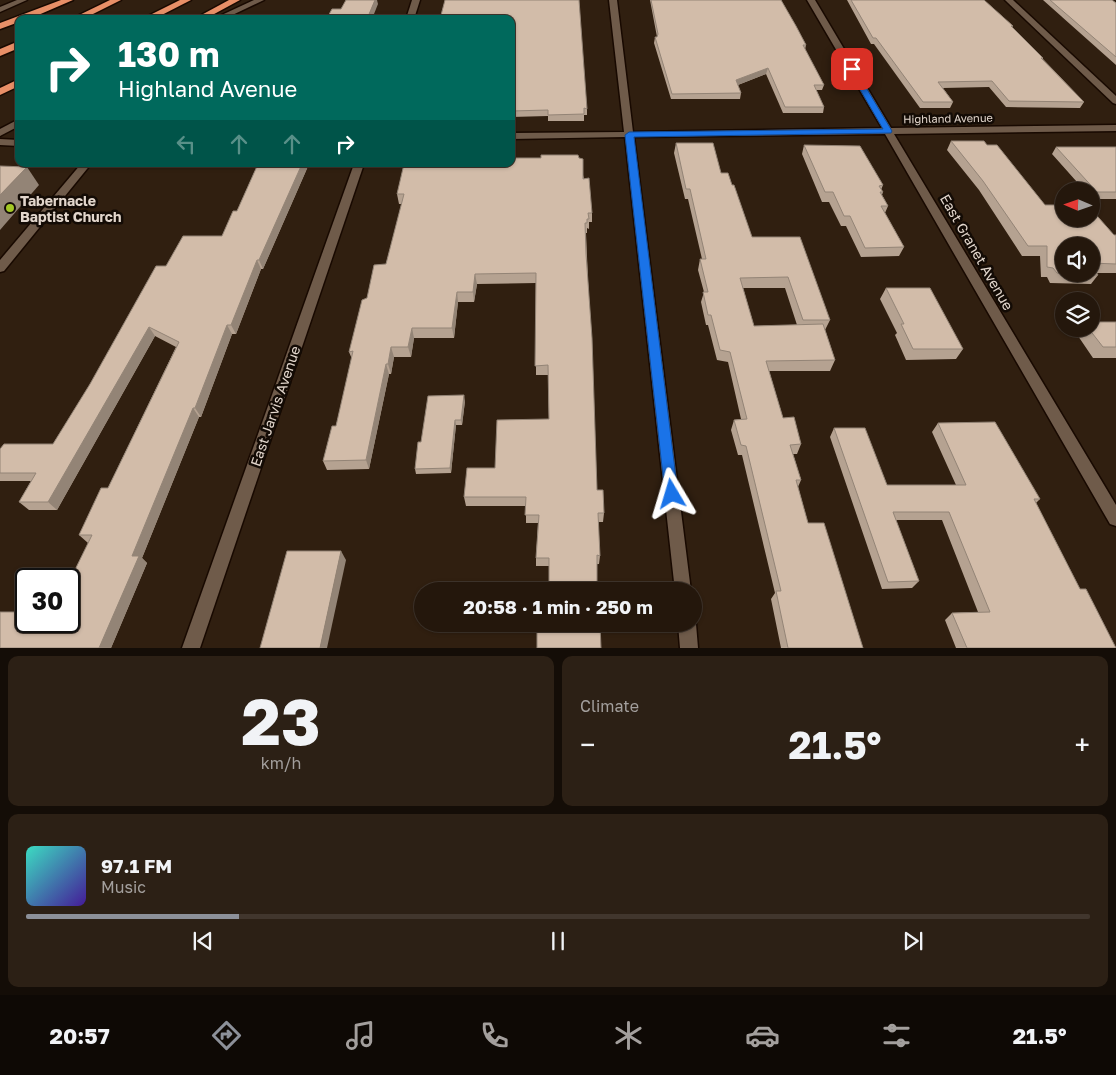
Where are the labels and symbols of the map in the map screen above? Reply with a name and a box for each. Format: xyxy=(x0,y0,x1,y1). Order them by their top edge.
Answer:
pin xyxy=(831,48,873,90)
street label: Highland Avenue xyxy=(903,111,993,125)
north arrow xyxy=(1055,182,1100,228)
street label: East Granet Avenue xyxy=(937,191,1017,313)
place label: Tabernacle Baptist Church xyxy=(20,192,121,225)
marker: Tabernacle Baptist Church xyxy=(4,202,16,214)
street label: East Jarvis Avenue xyxy=(246,344,304,468)
position arrow xyxy=(645,467,697,519)
speed limit sign: 30 xyxy=(15,568,80,633)

